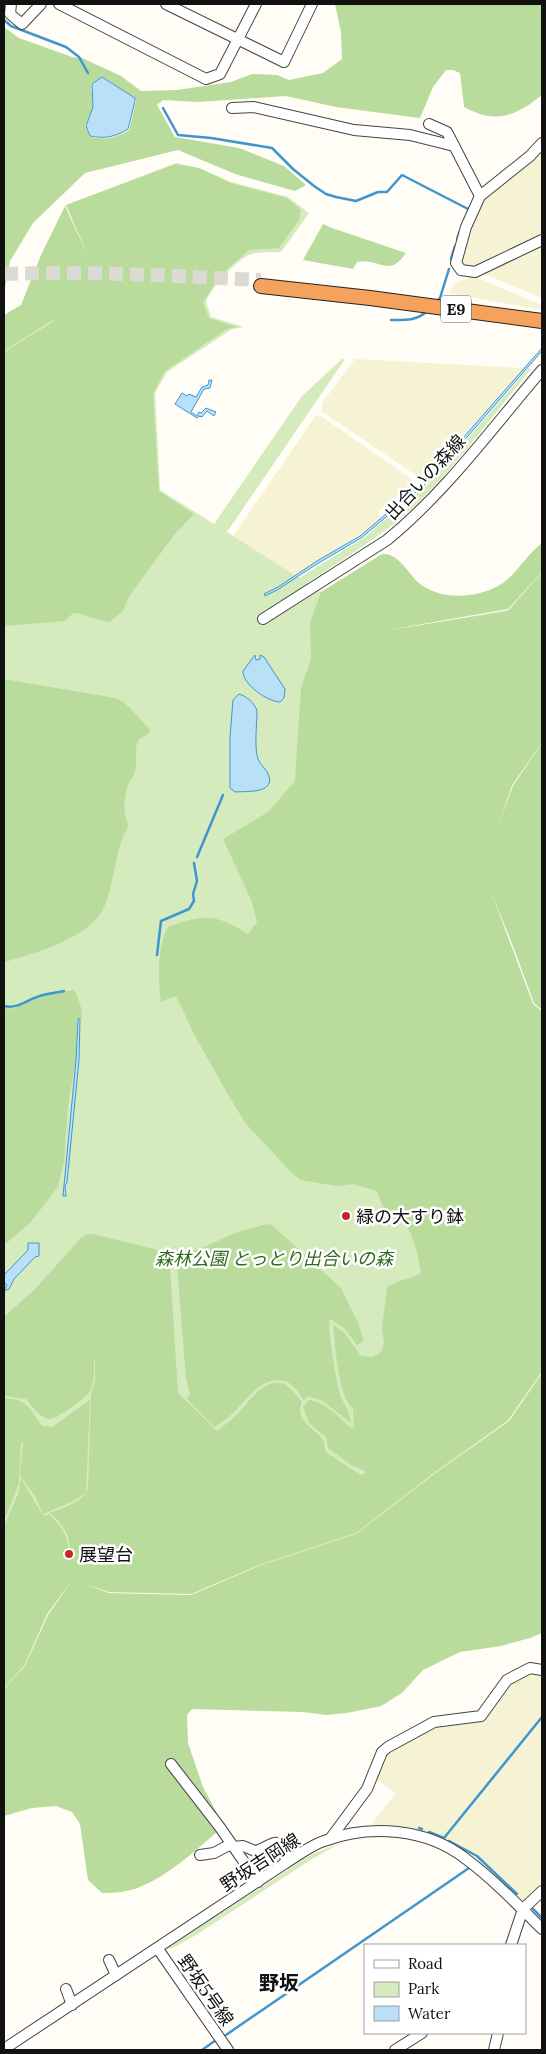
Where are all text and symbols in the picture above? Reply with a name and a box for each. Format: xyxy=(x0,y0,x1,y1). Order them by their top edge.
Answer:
road number: E9 xyxy=(441,296,471,322)
street label: 出合いの森線 xyxy=(380,430,470,524)
place label: 緑の大すり鉢 xyxy=(356,1205,464,1228)
marker: 緑の大すり鉢 xyxy=(340,1210,352,1222)
park label: 森林公園 とっとり出合いの森 xyxy=(155,1247,395,1270)
place label: 展望台 xyxy=(79,1543,133,1566)
marker: 展望台 xyxy=(63,1548,75,1560)
street label: 野坂吉岡線 xyxy=(216,1828,304,1896)
legend xyxy=(364,1944,526,2034)
street label: 野坂5号線 xyxy=(173,1950,239,2030)
text: Road xyxy=(408,1954,443,1973)
district label: 野坂 xyxy=(259,1970,299,1995)
text: Park xyxy=(408,1979,439,1998)
text: Water xyxy=(408,2004,451,2023)

